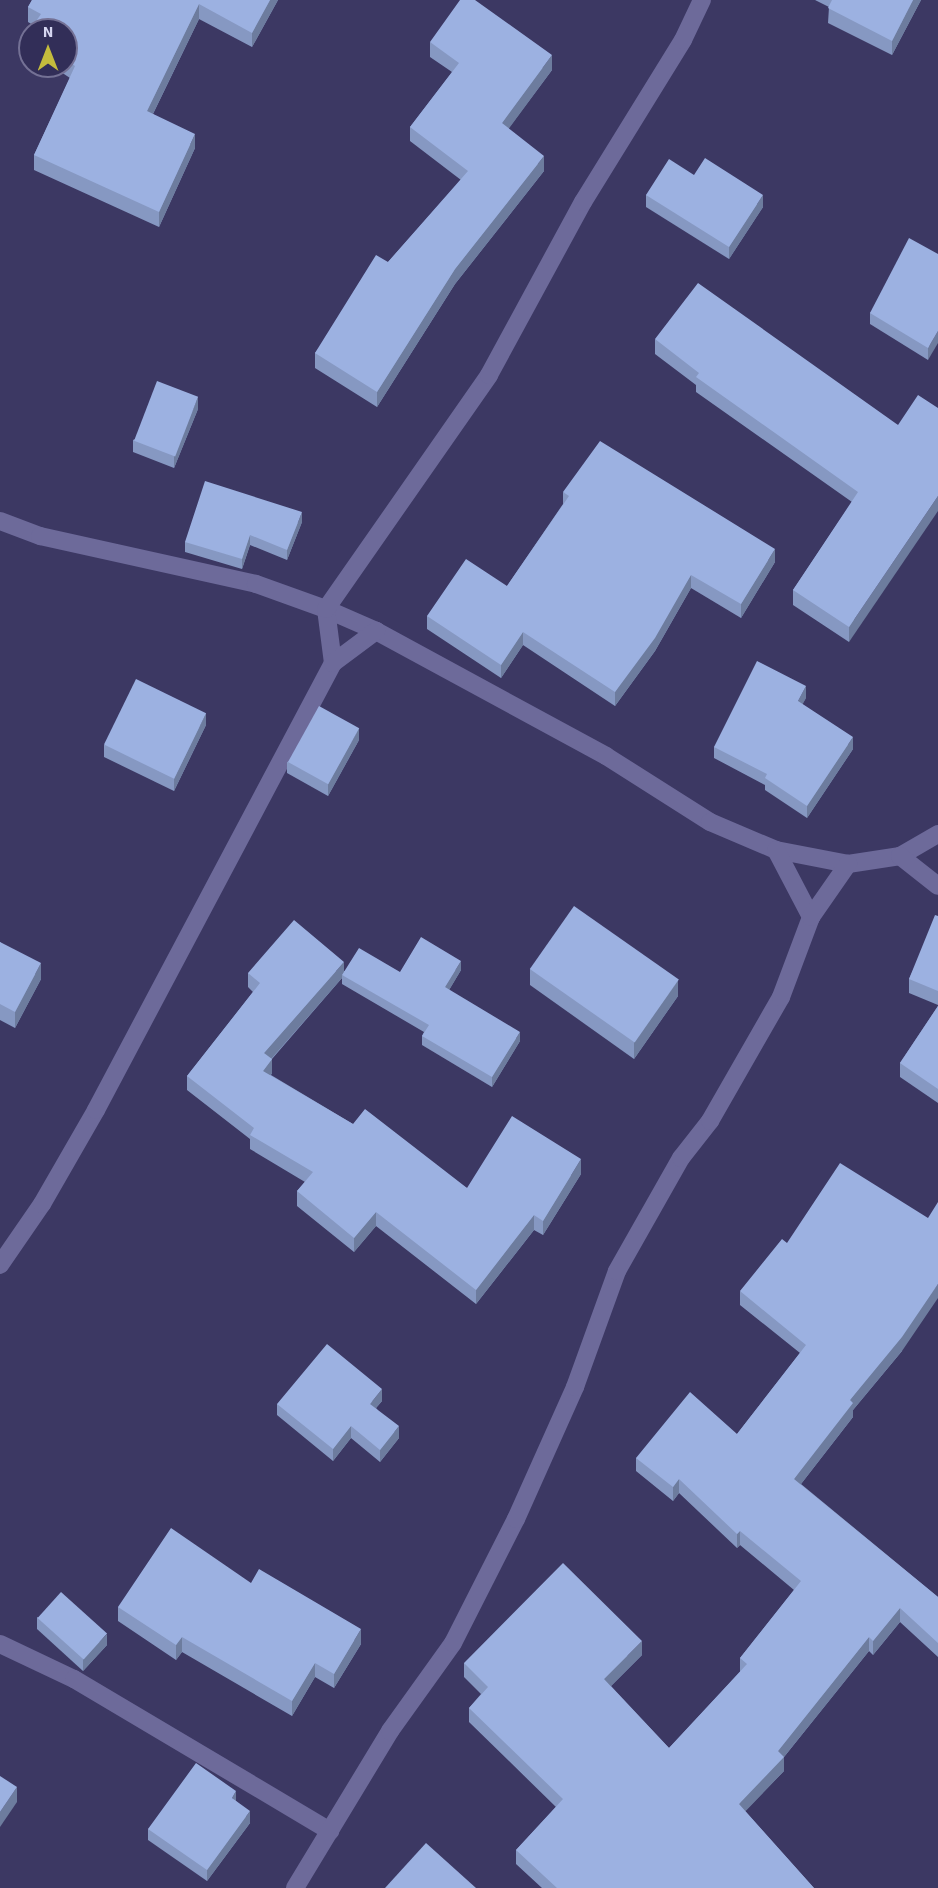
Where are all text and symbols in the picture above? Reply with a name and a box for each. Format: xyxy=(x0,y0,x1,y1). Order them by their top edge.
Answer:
north arrow xyxy=(18,18,78,78)
text: N xyxy=(43,21,53,43)

